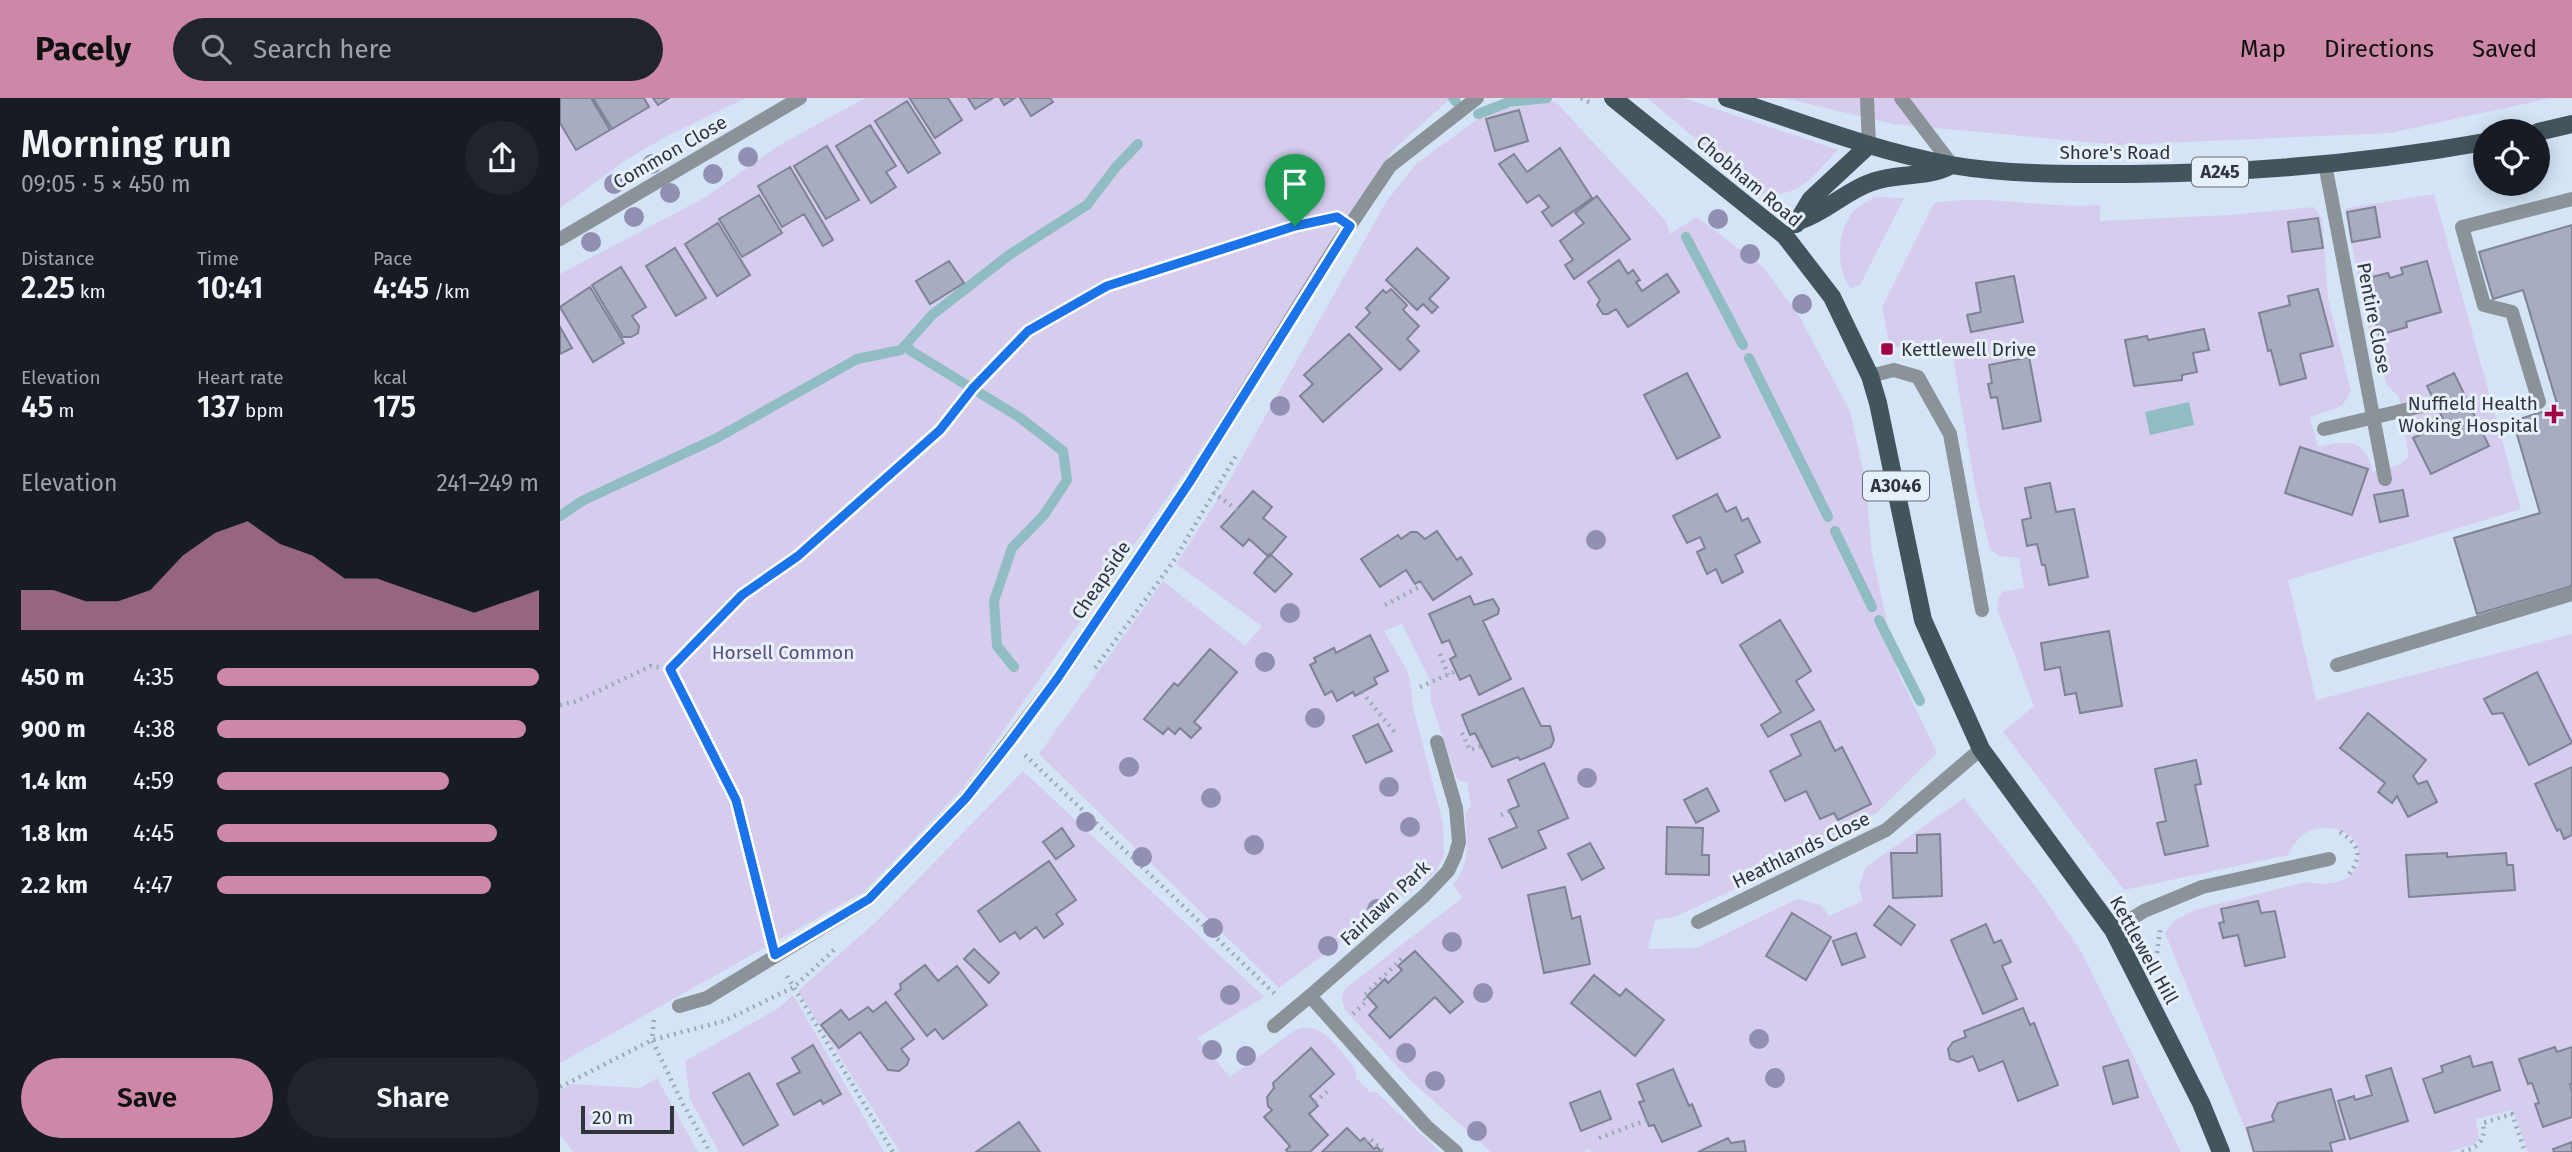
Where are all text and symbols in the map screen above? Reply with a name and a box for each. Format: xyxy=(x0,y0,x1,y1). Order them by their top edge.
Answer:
search box xyxy=(173,18,663,81)
text: Pacely xyxy=(35,29,131,69)
icon: search xyxy=(197,30,235,68)
text: Search here xyxy=(253,34,392,65)
text: Map xyxy=(2240,35,2286,63)
text: Directions xyxy=(2324,35,2434,63)
text: Saved xyxy=(2472,35,2537,63)
street label: Common Close xyxy=(609,110,731,194)
map controls xyxy=(2473,119,2550,196)
button: locate xyxy=(2473,119,2550,196)
text: Morning run xyxy=(21,121,232,167)
button: share xyxy=(465,121,539,195)
street label: Chobham Road xyxy=(1692,130,1806,232)
street label: Shore's Road xyxy=(2059,141,2171,164)
pin xyxy=(1265,154,1325,226)
road number: A245 xyxy=(2192,158,2248,186)
icon: arrive xyxy=(1276,165,1314,203)
text: 09:05 · 5 × 450 m xyxy=(21,170,191,198)
text: Distance xyxy=(21,247,95,270)
text: Time xyxy=(197,247,239,270)
text: Pace xyxy=(373,247,412,270)
street label: Pentire Close xyxy=(2352,261,2396,375)
text: 2.25 xyxy=(21,270,75,306)
text: 10:41 xyxy=(197,270,263,306)
text: 4:45 xyxy=(373,270,429,306)
text: km xyxy=(75,280,106,303)
text: /km xyxy=(429,280,470,303)
place label: Kettlewell Drive xyxy=(1901,338,2036,361)
marker: Kettlewell Drive xyxy=(1879,341,1895,357)
text: Elevation xyxy=(21,366,101,389)
text: Heart rate xyxy=(197,366,284,389)
text: kcal xyxy=(373,366,407,389)
text: 45 xyxy=(21,389,53,425)
text: 137 xyxy=(197,389,240,425)
text: 175 xyxy=(373,389,416,425)
place label: Nuffield Health Woking Hospital xyxy=(2398,392,2538,437)
text: m xyxy=(53,399,75,422)
text: bpm xyxy=(240,399,284,422)
marker: Nuffield Health Woking Hospital xyxy=(2544,404,2564,424)
text: Elevation xyxy=(21,469,117,497)
text: 241–249 m xyxy=(436,469,539,497)
road number: A3046 xyxy=(1863,472,1929,500)
street label: Cheapside xyxy=(1066,537,1136,623)
park label: Horsell Common xyxy=(712,641,854,664)
text: 450 m xyxy=(21,663,84,691)
text: 4:35 xyxy=(133,663,174,691)
text: 900 m xyxy=(21,715,86,743)
text: 4:38 xyxy=(133,715,175,743)
text: 1.4 km xyxy=(21,767,87,795)
text: 4:59 xyxy=(133,767,174,795)
street label: Heathlands Close xyxy=(1729,807,1873,893)
text: 1.8 km xyxy=(21,819,88,847)
text: 4:45 xyxy=(133,819,174,847)
street label: Fairlawn Park xyxy=(1335,855,1435,950)
text: 2.2 km xyxy=(21,871,88,899)
text: 4:47 xyxy=(133,871,173,899)
street label: Kettlewell Hill xyxy=(2105,892,2183,1009)
button: Save xyxy=(21,1058,273,1138)
button: Share xyxy=(287,1058,539,1138)
scale bar xyxy=(581,1103,674,1135)
text: 20 m xyxy=(592,1106,633,1129)

